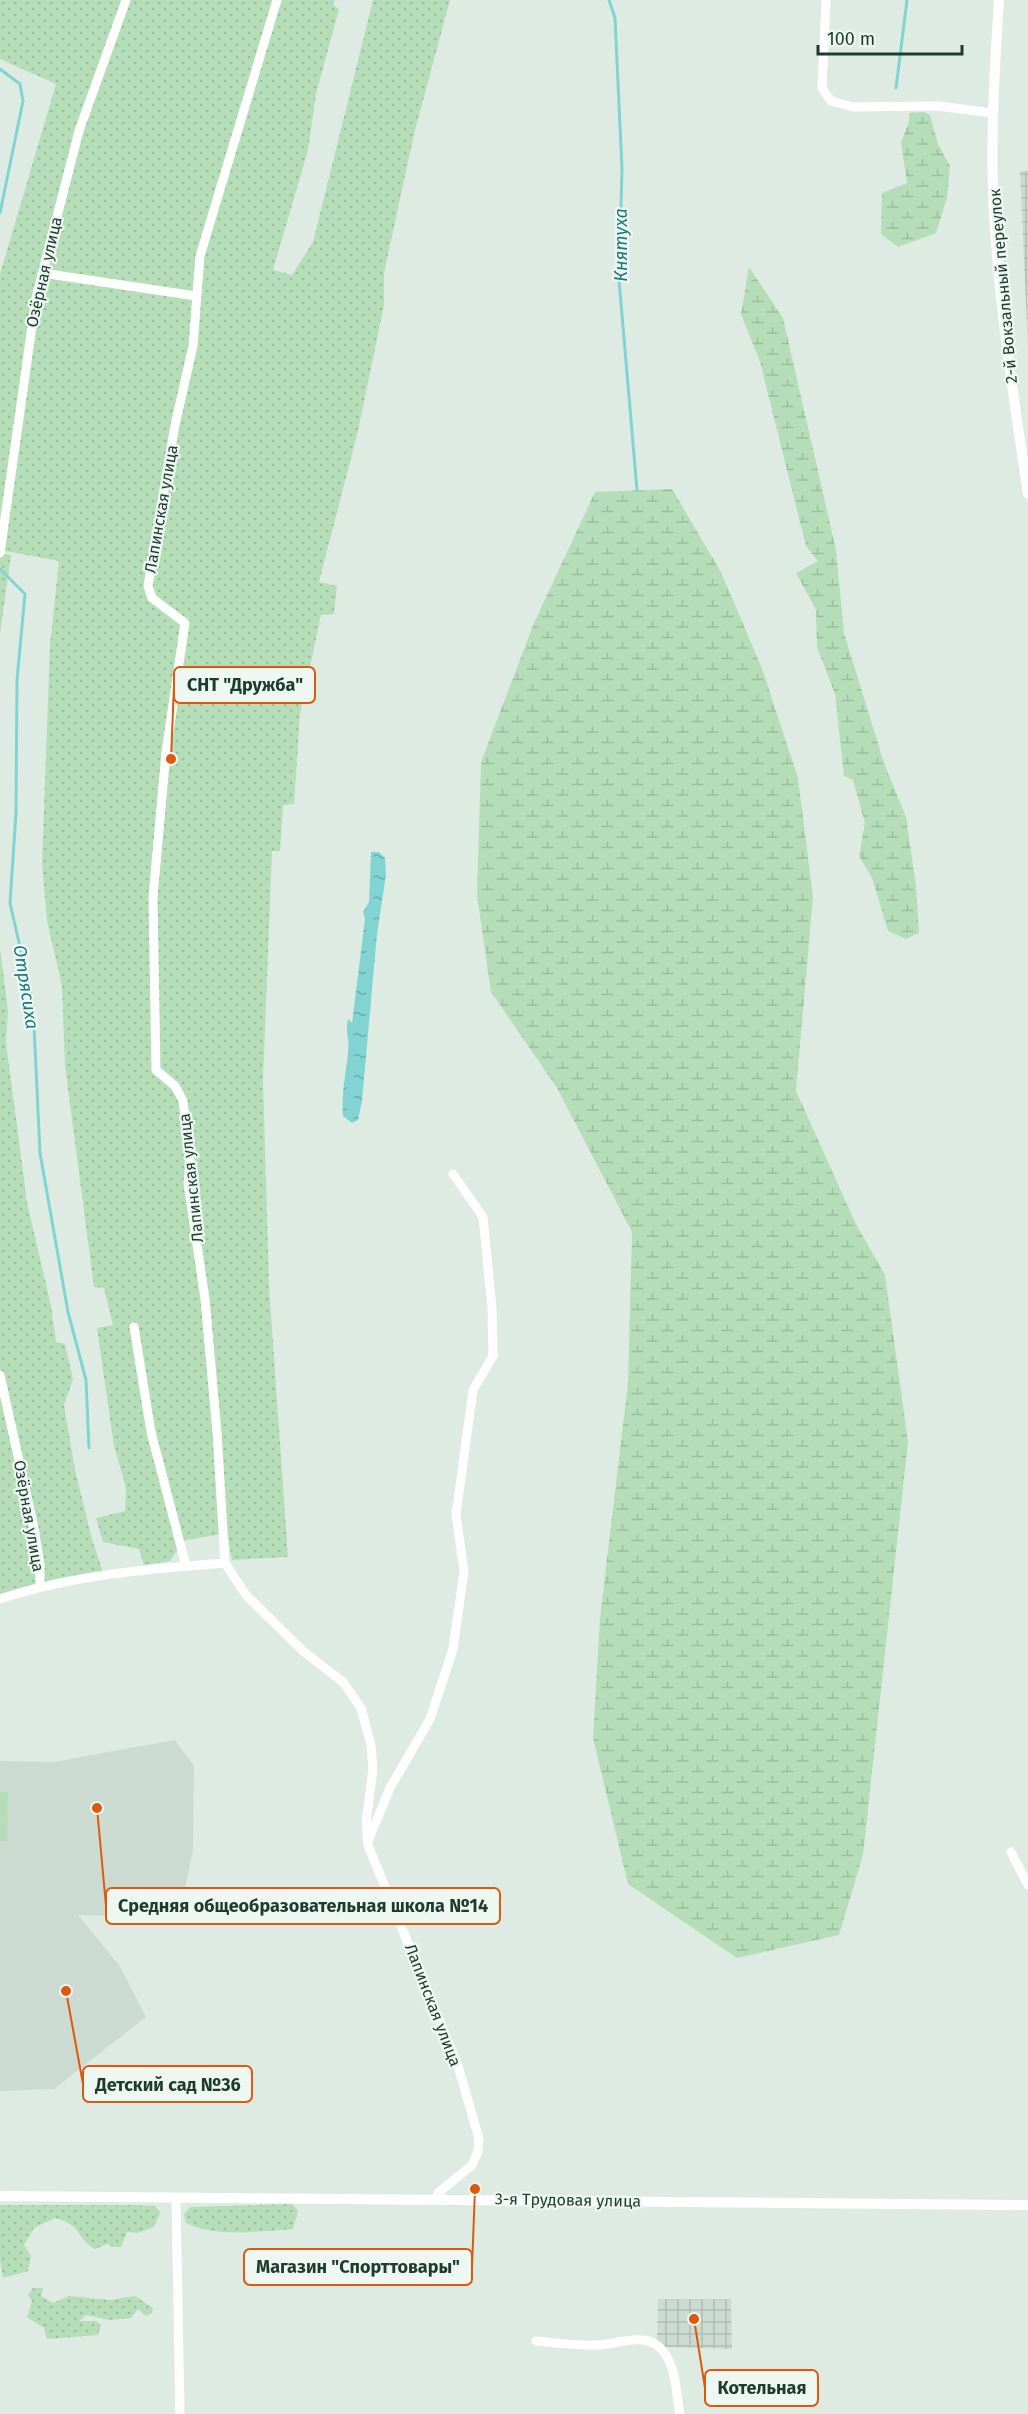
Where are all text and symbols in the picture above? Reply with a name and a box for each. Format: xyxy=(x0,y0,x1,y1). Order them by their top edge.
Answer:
scale bar xyxy=(818,18,962,56)
text: 100 m xyxy=(827,28,875,50)
street label: 2-й Вокзальный переулок xyxy=(985,187,1021,384)
water label: Княтуха xyxy=(610,208,632,282)
street label: Озёрная улица xyxy=(22,215,66,329)
street label: Лапинская улица xyxy=(140,443,182,575)
callout: СНТ "Дружба" xyxy=(174,667,315,703)
text: СНТ "Дружба" xyxy=(187,674,303,696)
water label: Отрясиха xyxy=(8,943,44,1031)
street label: Лапинская улица xyxy=(175,1112,207,1244)
street label: Озёрная улица xyxy=(10,1459,48,1573)
callout: Средняя общеобразовательная школа №14 xyxy=(106,1888,500,1924)
text: Средняя общеобразовательная школа №14 xyxy=(118,1895,488,1917)
street label: Лапинская улица xyxy=(401,1941,465,2069)
callout: Детский сад №36 xyxy=(83,2066,252,2102)
text: Детский сад №36 xyxy=(94,2074,241,2096)
street label: 3-я Трудовая улица xyxy=(495,2189,641,2211)
callout: Магазин "Спорттовары" xyxy=(244,2249,472,2285)
text: Магазин "Спорттовары" xyxy=(256,2256,460,2278)
callout: Котельная xyxy=(705,2370,818,2406)
text: Котельная xyxy=(718,2377,806,2399)

